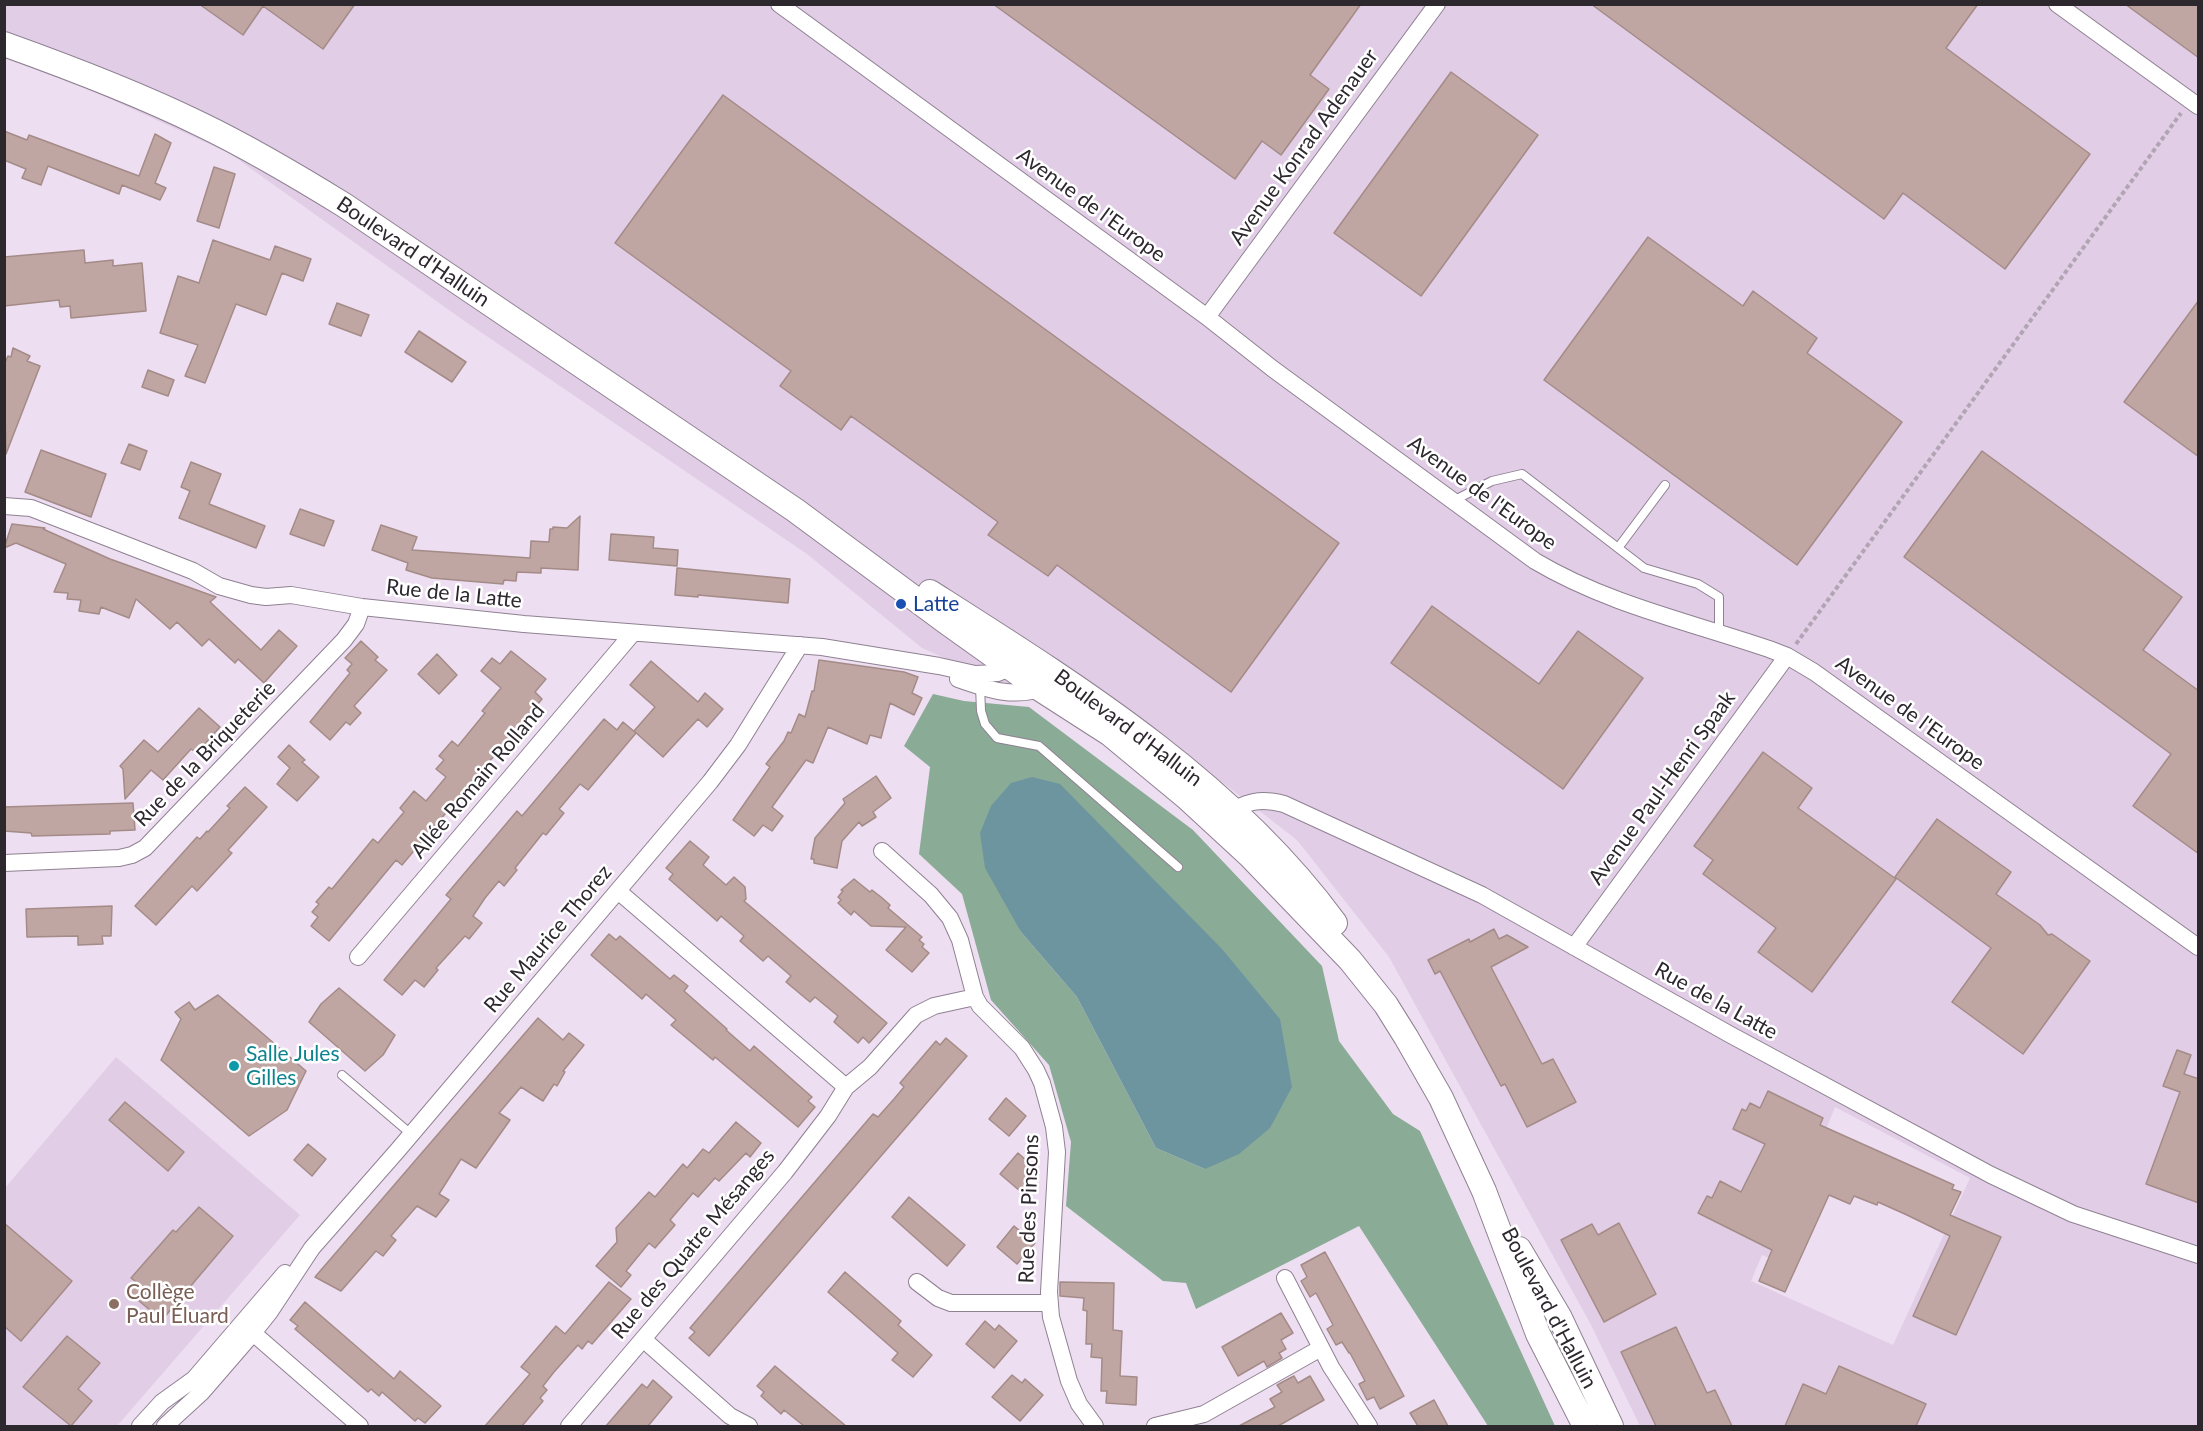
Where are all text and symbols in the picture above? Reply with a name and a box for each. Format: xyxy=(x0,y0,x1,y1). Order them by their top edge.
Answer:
street label: Avenue Konrad Adenauer xyxy=(1224,44,1384,250)
street label: Avenue de l'Europe xyxy=(1012,143,1170,267)
street label: Boulevard d'Halluin xyxy=(332,192,494,312)
street label: Avenue de l'Europe xyxy=(1403,431,1561,555)
street label: Rue de la Latte xyxy=(385,574,523,614)
place label: Latte xyxy=(913,591,959,617)
marker: Latte xyxy=(894,597,908,611)
street label: Avenue de l'Europe xyxy=(1831,651,1989,775)
street label: Boulevard d'Halluin xyxy=(1049,664,1207,792)
street label: Rue de la Briqueterie xyxy=(129,676,281,832)
street label: Avenue Paul-Henri Spaak xyxy=(1583,686,1741,890)
street label: Allée Romain Rolland xyxy=(406,699,550,863)
street label: Rue Maurice Thorez xyxy=(479,860,617,1018)
street label: Rue de la Latte xyxy=(1650,957,1782,1045)
place label: Salle Jules Gilles xyxy=(246,1041,339,1091)
marker: Salle Jules Gilles xyxy=(227,1059,241,1073)
street label: Rue des Pinsons xyxy=(1014,1134,1044,1284)
street label: Rue des Quatre Mésanges xyxy=(606,1144,780,1344)
street label: Boulevard d'Halluin xyxy=(1496,1223,1602,1393)
place label: Collège Paul Éluard xyxy=(126,1279,229,1329)
marker: Collège Paul Éluard xyxy=(107,1297,121,1311)

